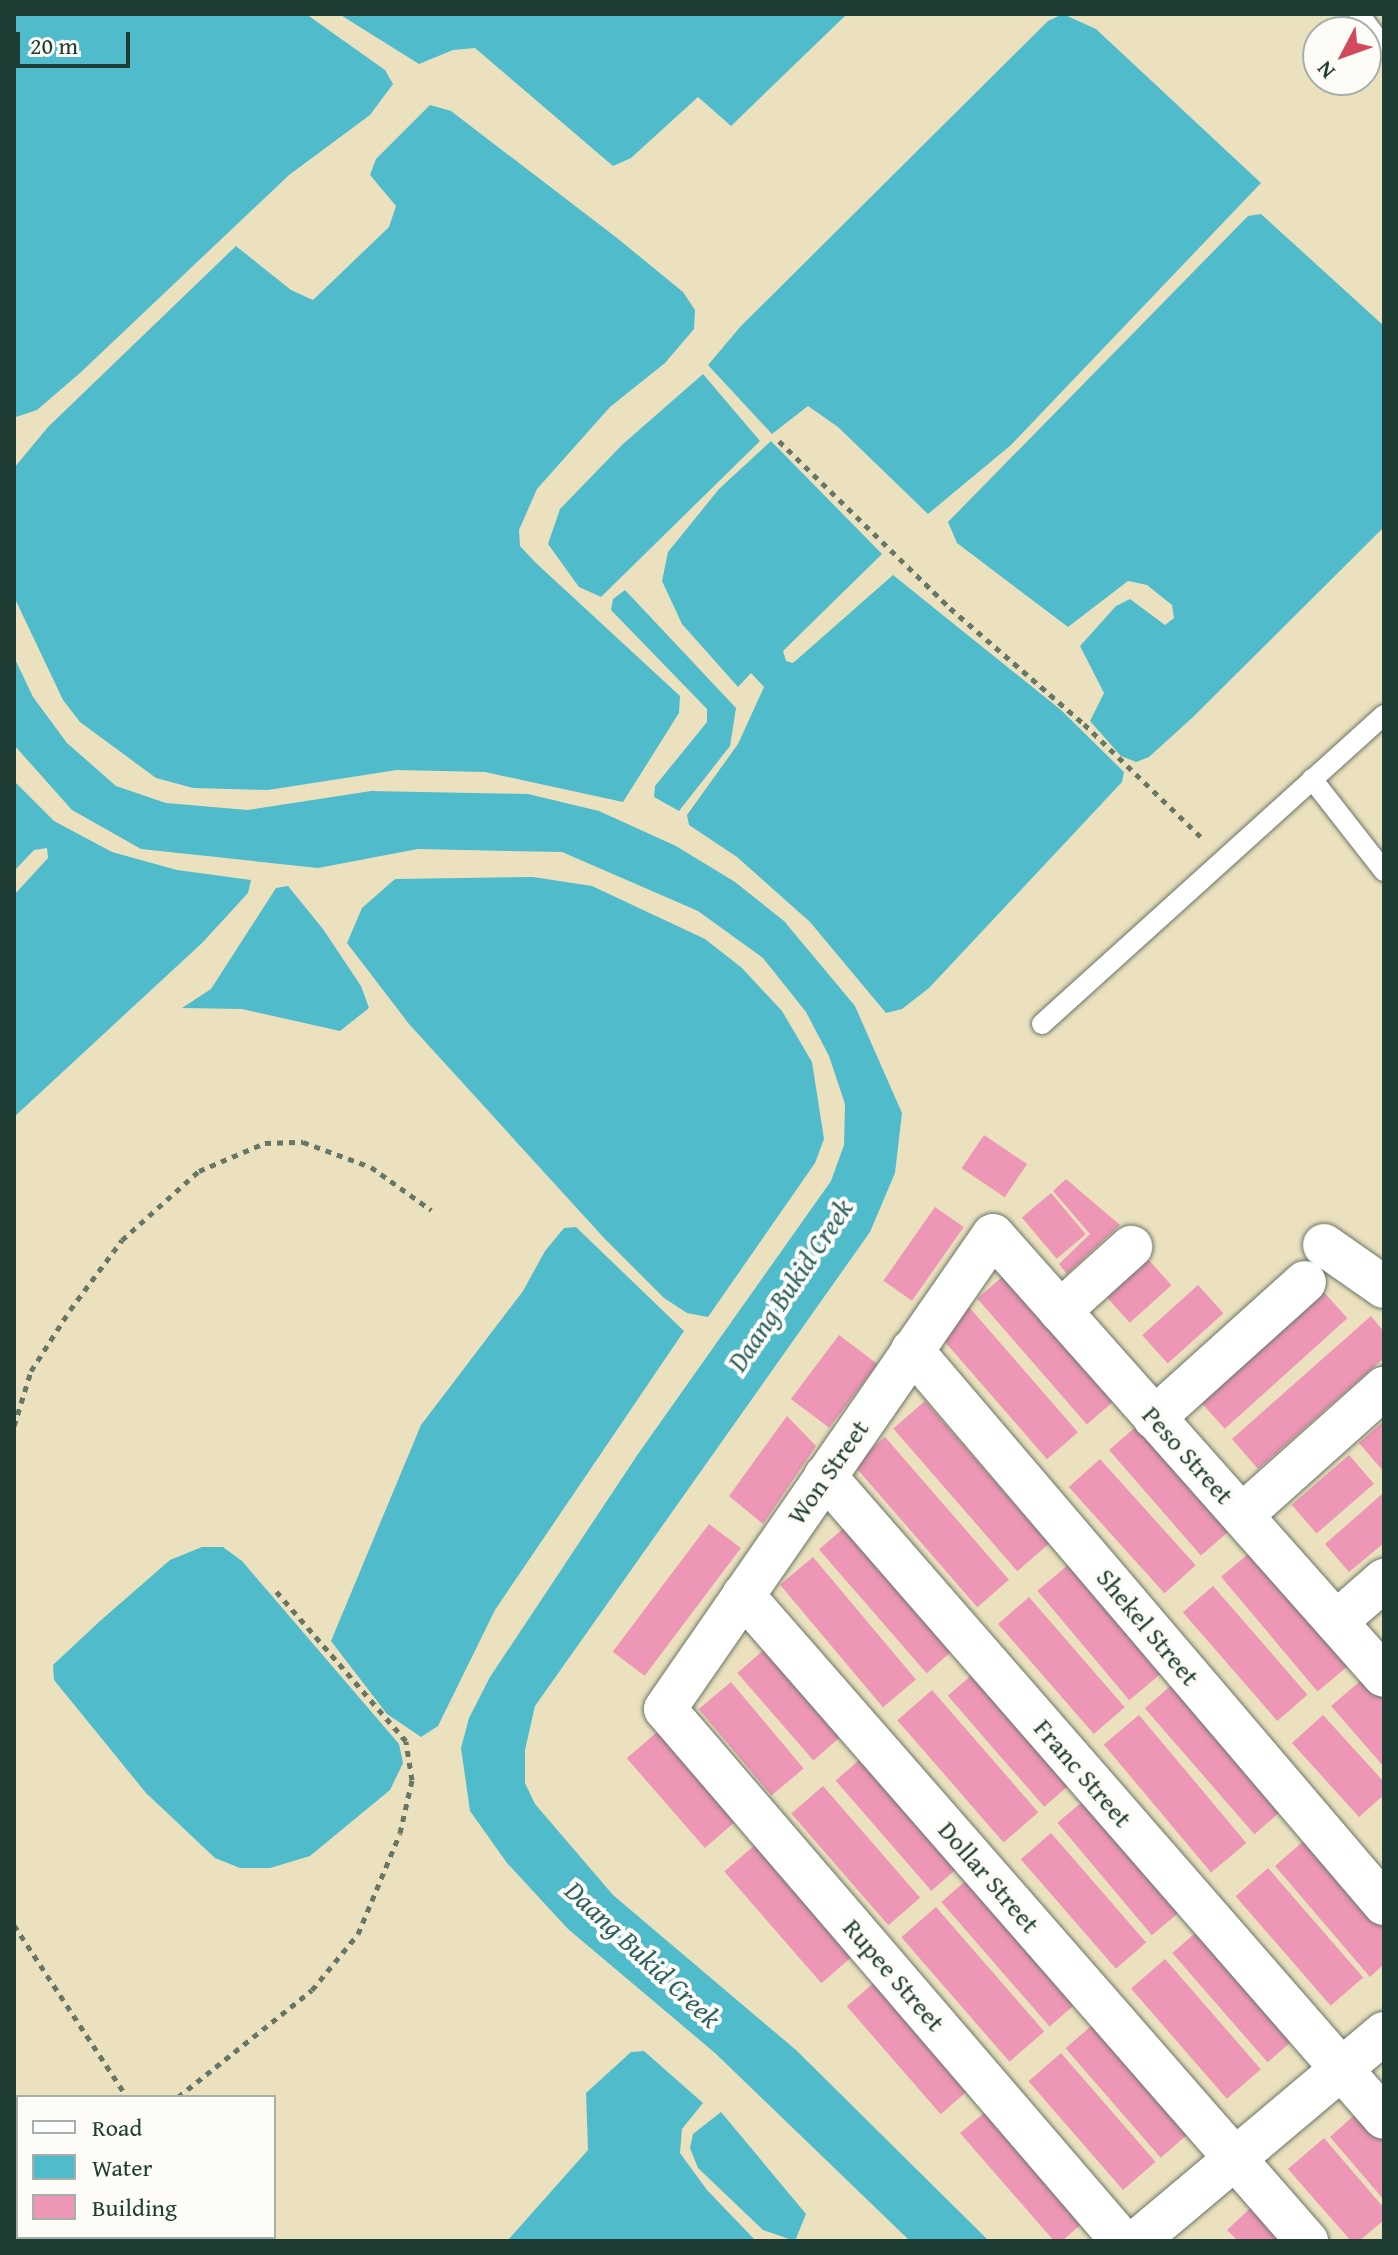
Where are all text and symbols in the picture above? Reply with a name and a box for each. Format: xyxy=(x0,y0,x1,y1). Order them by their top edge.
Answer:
scale bar xyxy=(20,16,134,66)
north arrow xyxy=(1302,16,1382,96)
text: 20 m xyxy=(30,28,78,63)
text: N xyxy=(1308,54,1342,86)
water label: Daang Bukid Creek xyxy=(720,1193,860,1377)
street label: Peso Street xyxy=(1136,1400,1240,1510)
street label: Won Street xyxy=(781,1414,875,1530)
street label: Shekel Street xyxy=(1090,1562,1206,1692)
street label: Franc Street xyxy=(1028,1713,1138,1833)
street label: Dollar Street xyxy=(932,1815,1046,1939)
water label: Daang Bukid Creek xyxy=(558,1873,728,2035)
street label: Rupee Street xyxy=(837,1912,951,2038)
legend xyxy=(16,2095,276,2239)
text: Road xyxy=(92,2110,142,2145)
text: Water xyxy=(92,2150,152,2185)
text: Building xyxy=(92,2190,177,2225)

